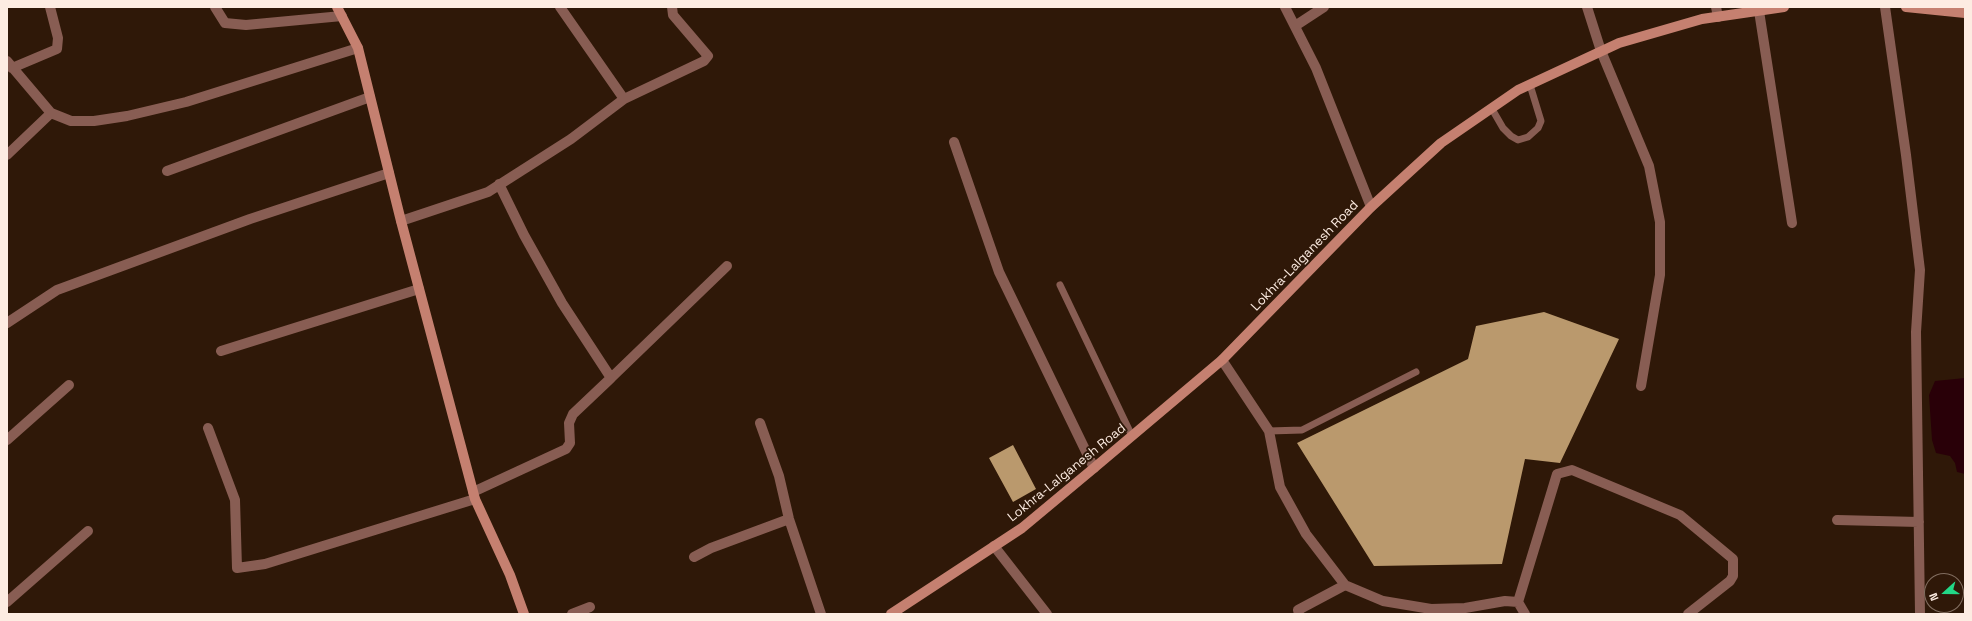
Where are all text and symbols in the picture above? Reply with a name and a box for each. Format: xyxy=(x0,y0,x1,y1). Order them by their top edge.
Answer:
street label: Lokhra-Lalganesh Road xyxy=(1248,198,1362,314)
street label: Lokhra-Lalganesh Road xyxy=(1005,421,1129,525)
north arrow xyxy=(1924,573,1964,613)
text: N xyxy=(1926,591,1942,603)

